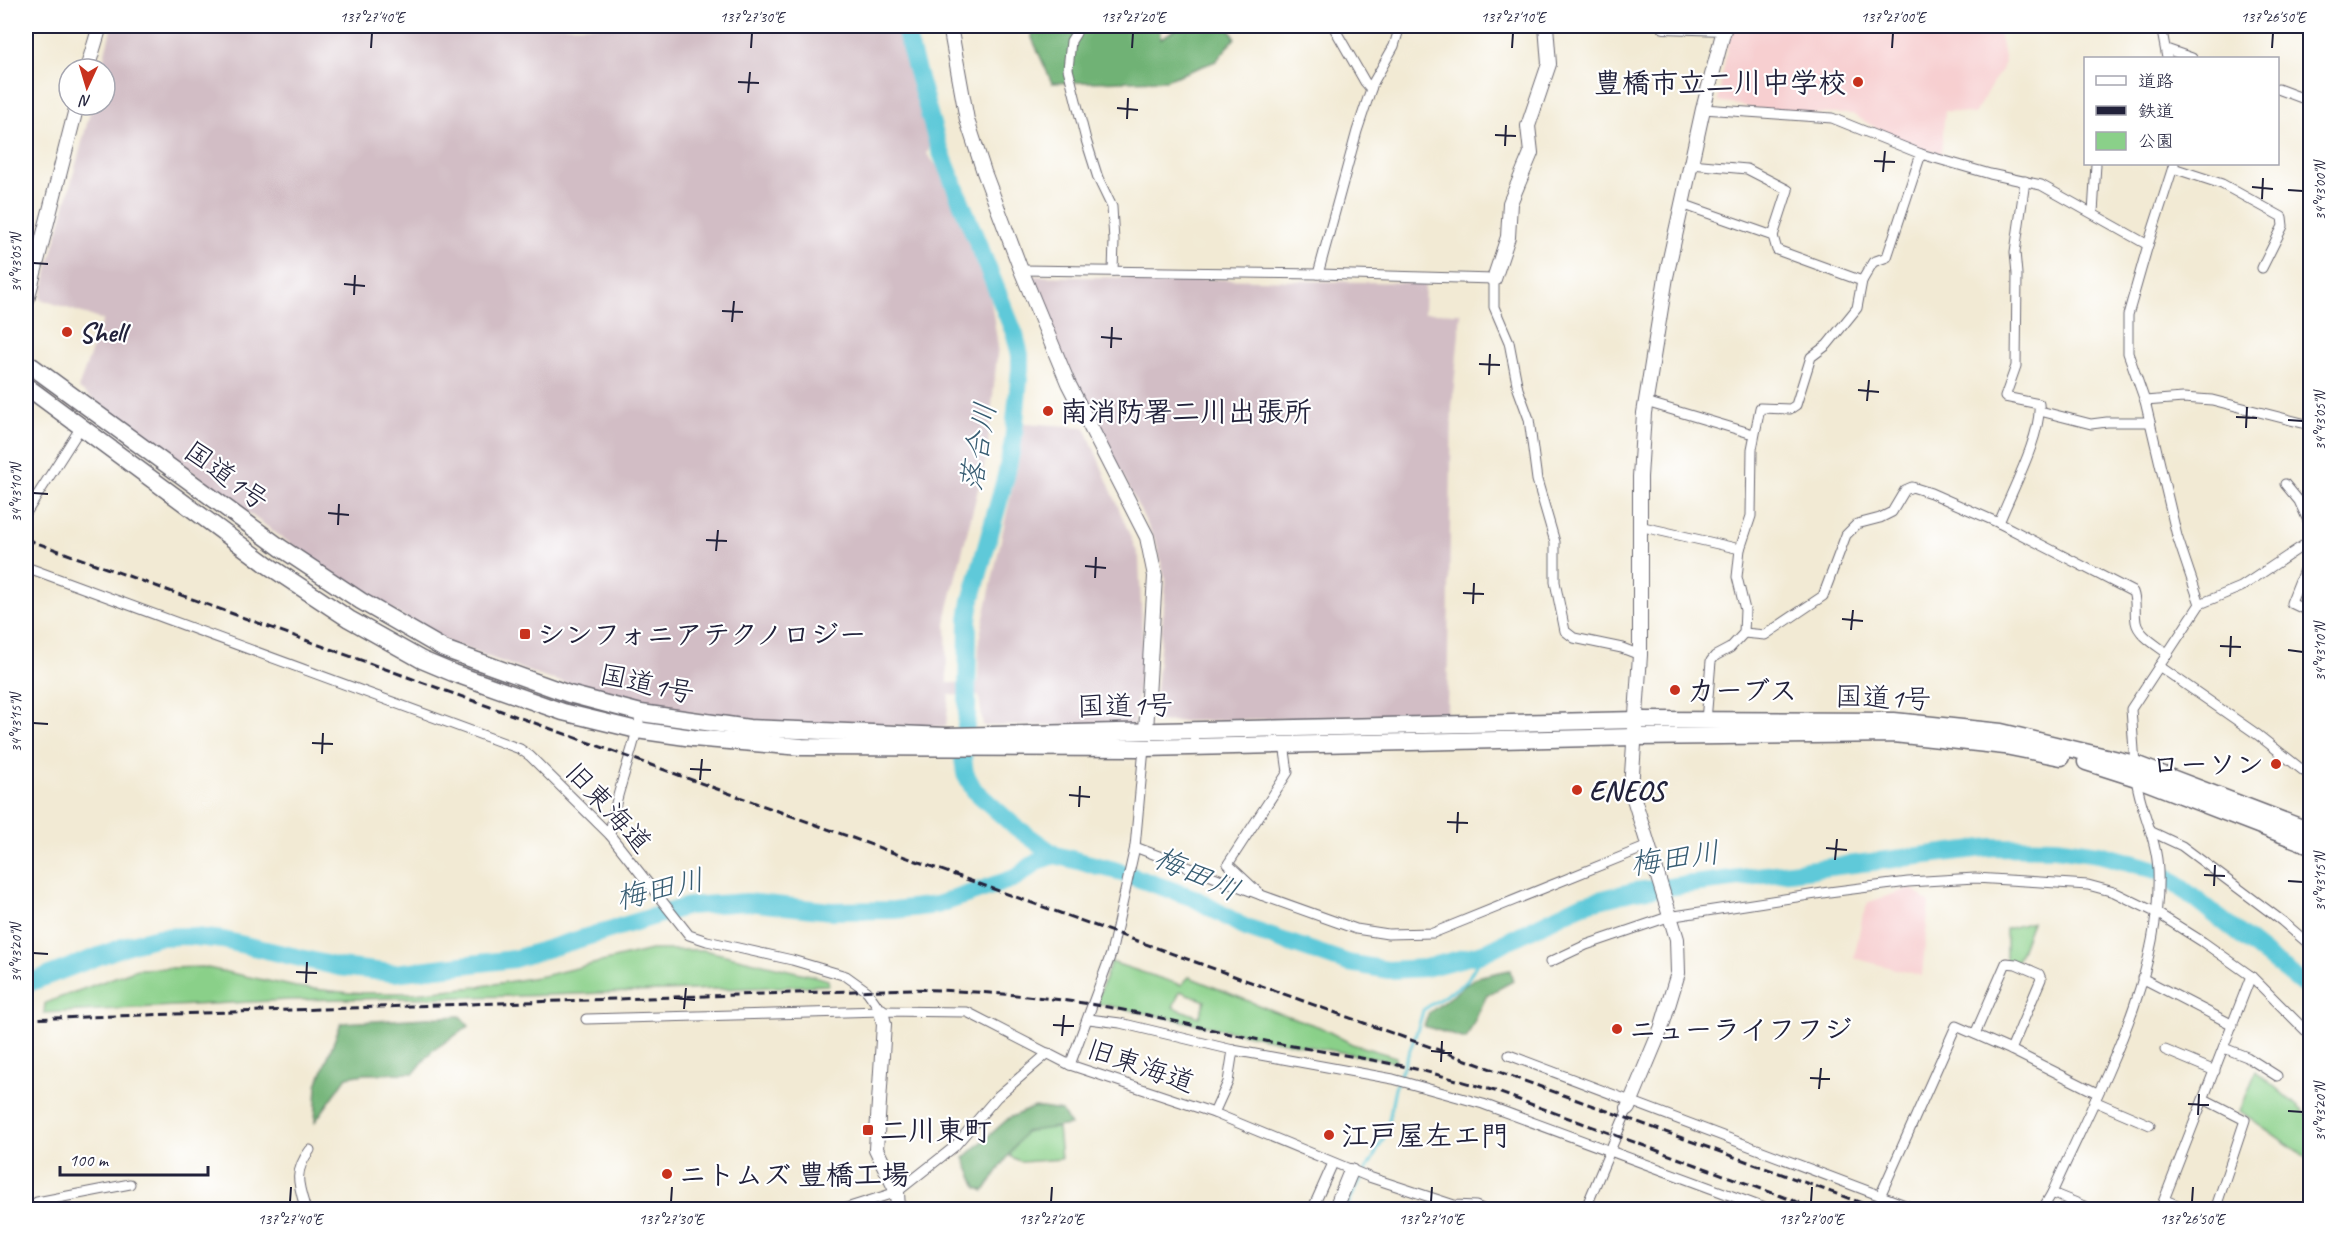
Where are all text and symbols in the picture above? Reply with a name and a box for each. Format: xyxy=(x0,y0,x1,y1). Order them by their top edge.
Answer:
text: 137°27'40"E xyxy=(340,8,406,27)
text: 137°27'30"E xyxy=(720,8,786,27)
text: 137°27'20"E xyxy=(1101,8,1167,27)
text: 137°27'10"E xyxy=(1481,8,1547,27)
text: 137°27'00"E xyxy=(1861,8,1927,27)
text: 137°26'50"E xyxy=(2241,8,2307,27)
north arrow xyxy=(57,57,117,117)
legend xyxy=(2084,57,2279,165)
place label: 豊橋市立二川中学校 xyxy=(1594,65,1846,100)
text: 道路 xyxy=(2138,70,2174,92)
marker: 豊橋市立二川中学校 xyxy=(1851,75,1865,89)
text: N xyxy=(77,90,92,111)
text: 鉄道 xyxy=(2138,100,2174,122)
text: 公園 xyxy=(2138,130,2174,152)
text: 34°43'00"N xyxy=(2311,158,2330,221)
text: 34°43'05"N xyxy=(7,230,26,293)
place label: Shell xyxy=(79,315,131,350)
marker: Shell xyxy=(60,325,74,339)
text: 34°43'05"N xyxy=(2311,388,2330,451)
place label: 南消防署二川出張所 xyxy=(1060,394,1312,429)
water label: 落合川 xyxy=(951,399,1005,495)
marker: 南消防署二川出張所 xyxy=(1041,404,1055,418)
street label: 国道1号 xyxy=(177,433,276,518)
text: 34°43'10"N xyxy=(7,460,26,523)
place label: シンフォニアテクノロジー xyxy=(537,617,867,652)
text: 34°43'10"N xyxy=(2311,619,2330,682)
marker: シンフォニアテクノロジー xyxy=(518,627,532,641)
street label: 国道1号 xyxy=(596,656,698,711)
place label: カーブス xyxy=(1687,673,1797,708)
street label: 国道1号 xyxy=(1834,678,1932,717)
marker: カーブス xyxy=(1668,683,1682,697)
street label: 国道1号 xyxy=(1076,687,1174,724)
text: 34°43'15"N xyxy=(7,690,26,753)
place label: ローソン xyxy=(2152,747,2264,782)
street label: 旧東海道 xyxy=(558,754,660,860)
marker: ローソン xyxy=(2269,757,2283,771)
place label: ENEOS xyxy=(1589,773,1668,808)
marker: ENEOS xyxy=(1570,783,1584,797)
water label: 梅田川 xyxy=(1628,833,1722,883)
water label: 梅田川 xyxy=(1148,838,1246,910)
text: 34°43'15"N xyxy=(2311,849,2330,912)
water label: 梅田川 xyxy=(612,860,708,918)
text: 34°43'20"N xyxy=(7,920,26,983)
place label: ニューライフフジ xyxy=(1629,1012,1852,1047)
marker: ニューライフフジ xyxy=(1610,1022,1624,1036)
street label: 旧東海道 xyxy=(1082,1031,1199,1100)
text: 34°43'20"N xyxy=(2311,1079,2330,1142)
place label: 二川東町 xyxy=(880,1113,992,1148)
place label: 江戸屋左エ門 xyxy=(1341,1118,1509,1153)
marker: 二川東町 xyxy=(861,1123,875,1137)
marker: 江戸屋左エ門 xyxy=(1322,1128,1336,1142)
scale bar xyxy=(60,1139,208,1177)
text: 100 m xyxy=(69,1149,110,1171)
place label: ニトムズ 豊橋工場 xyxy=(679,1157,910,1192)
marker: ニトムズ 豊橋工場 xyxy=(660,1167,674,1181)
text: 137°27'40"E xyxy=(258,1210,324,1229)
text: 137°27'30"E xyxy=(639,1210,705,1229)
text: 137°27'20"E xyxy=(1019,1210,1085,1229)
text: 137°27'10"E xyxy=(1399,1210,1465,1229)
text: 137°27'00"E xyxy=(1779,1210,1845,1229)
text: 137°26'50"E xyxy=(2160,1210,2226,1229)

